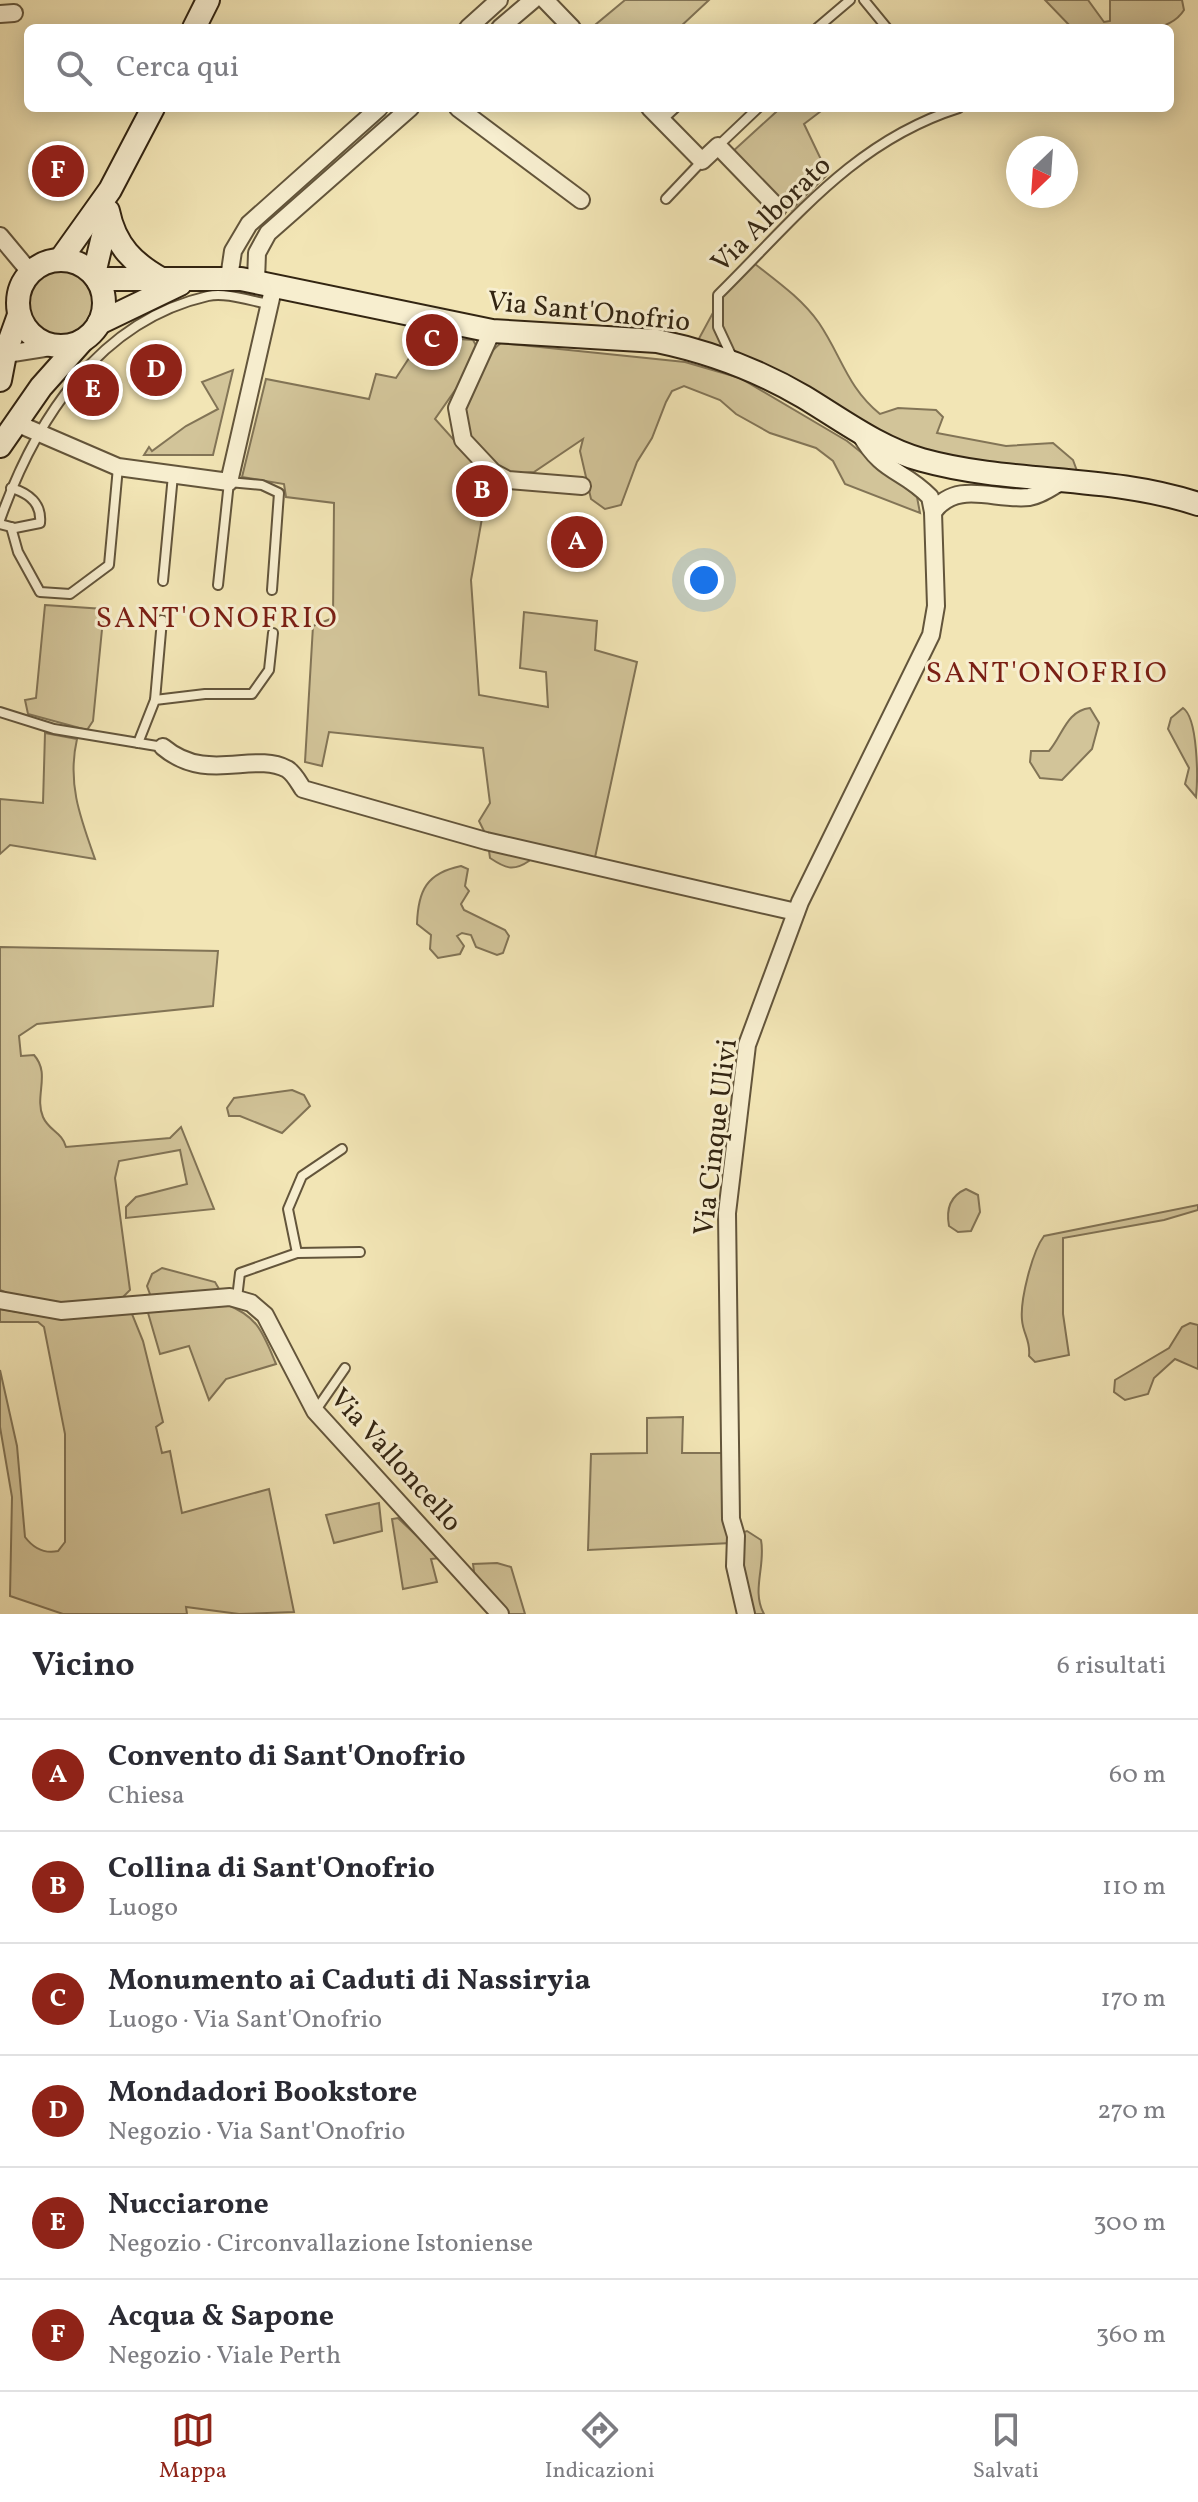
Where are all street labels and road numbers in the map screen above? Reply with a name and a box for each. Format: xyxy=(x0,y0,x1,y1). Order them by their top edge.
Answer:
street label: Via Alborato xyxy=(703,147,841,282)
street label: Via Sant'Onofrio xyxy=(485,282,692,343)
street label: Via Cinque Ulivi xyxy=(685,1037,748,1238)
street label: Via Valloncello xyxy=(320,1380,470,1541)

